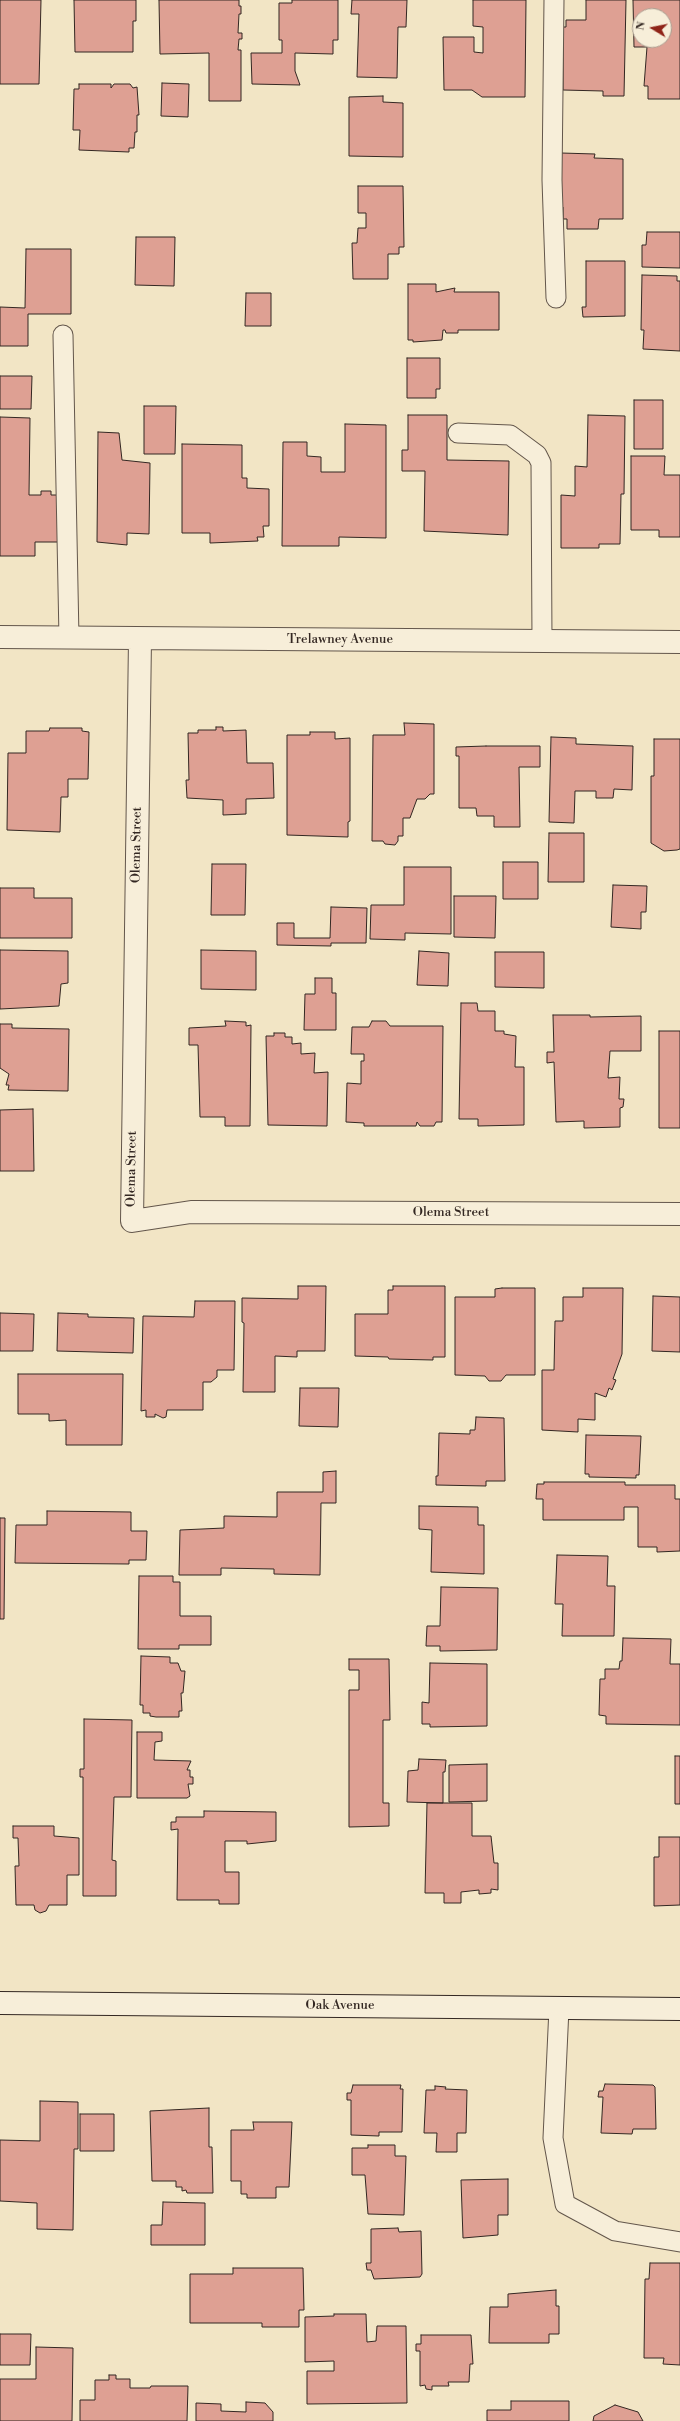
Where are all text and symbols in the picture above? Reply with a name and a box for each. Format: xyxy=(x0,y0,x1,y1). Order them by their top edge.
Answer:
north arrow xyxy=(632,8,672,48)
text: N xyxy=(634,21,649,32)
street label: Trelawney Avenue xyxy=(287,632,393,648)
street label: Olema Street xyxy=(129,807,145,883)
street label: Olema Street xyxy=(124,1131,140,1207)
street label: Olema Street xyxy=(413,1205,489,1221)
street label: Oak Avenue xyxy=(305,1998,375,2014)

